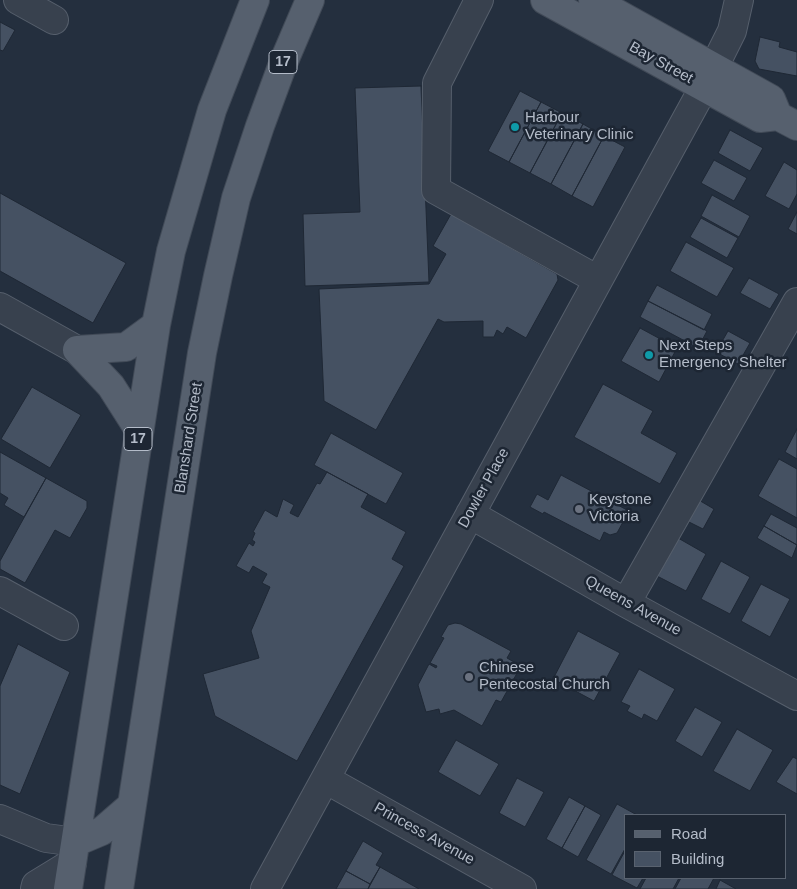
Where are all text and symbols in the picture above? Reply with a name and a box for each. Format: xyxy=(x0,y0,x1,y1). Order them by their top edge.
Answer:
street label: Bay Street xyxy=(626,38,696,88)
road number: 17 xyxy=(269,51,297,74)
place label: Harbour Veterinary Clinic xyxy=(525,109,633,144)
marker: Harbour Veterinary Clinic xyxy=(509,121,521,133)
place label: Next Steps Emergency Shelter xyxy=(659,337,787,372)
marker: Next Steps Emergency Shelter xyxy=(643,349,655,361)
street label: Blanshard Street xyxy=(171,381,207,495)
road number: 17 xyxy=(124,428,152,450)
street label: Dowler Place xyxy=(455,445,513,531)
place label: Keystone Victoria xyxy=(589,491,652,526)
marker: Keystone Victoria xyxy=(573,503,585,515)
street label: Queens Avenue xyxy=(582,572,684,640)
place label: Chinese Pentecostal Church xyxy=(479,659,610,694)
marker: Chinese Pentecostal Church xyxy=(463,671,475,683)
street label: Princess Avenue xyxy=(371,799,477,869)
legend xyxy=(624,814,787,879)
text: Road xyxy=(671,825,707,842)
text: Building xyxy=(671,850,724,867)

